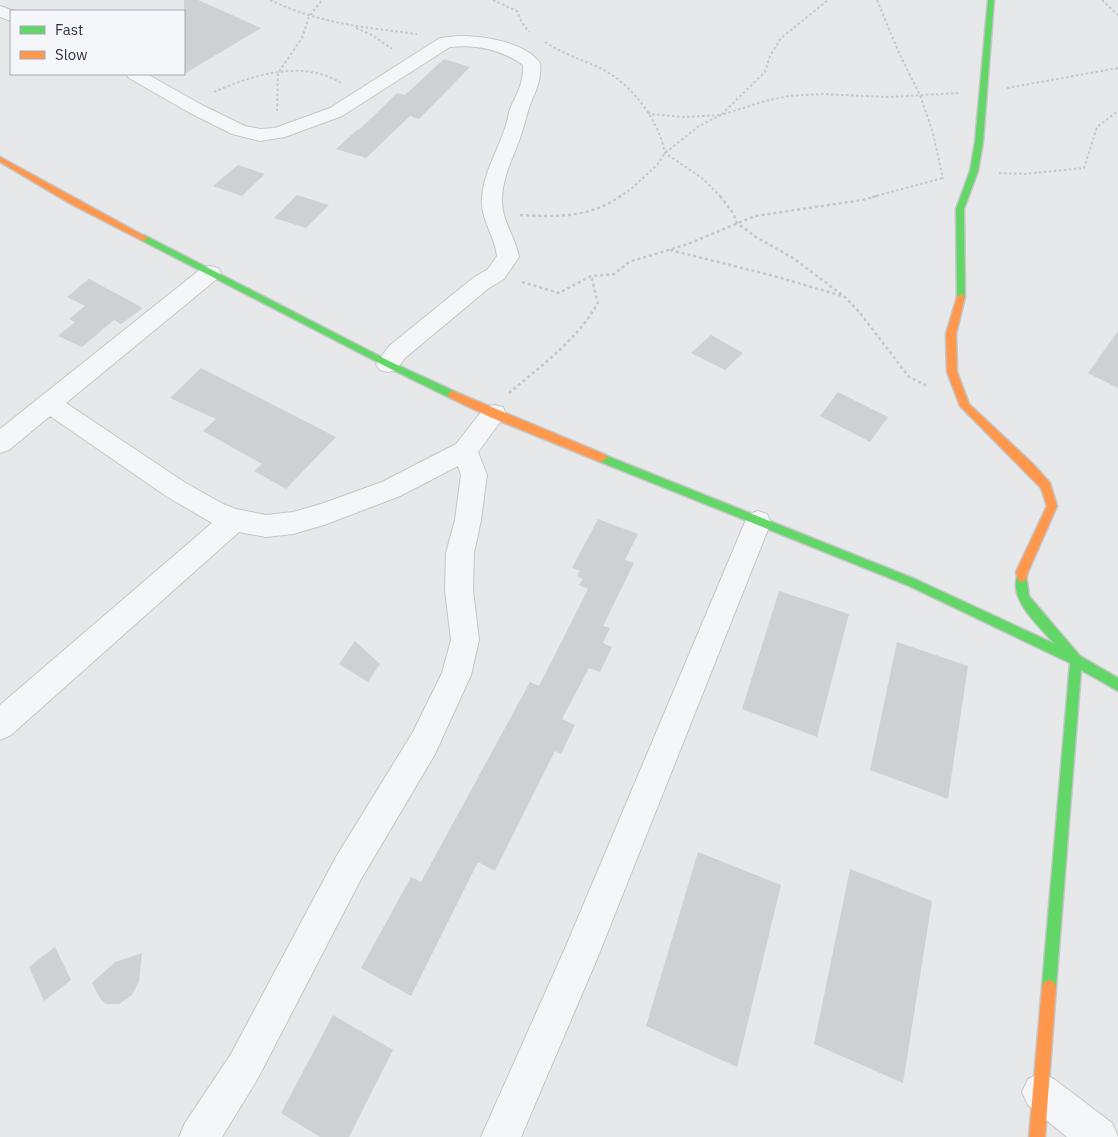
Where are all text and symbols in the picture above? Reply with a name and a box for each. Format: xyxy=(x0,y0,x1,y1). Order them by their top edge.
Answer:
legend xyxy=(10,10,185,75)
text: Fast xyxy=(55,20,83,39)
text: Slow xyxy=(55,45,88,64)

